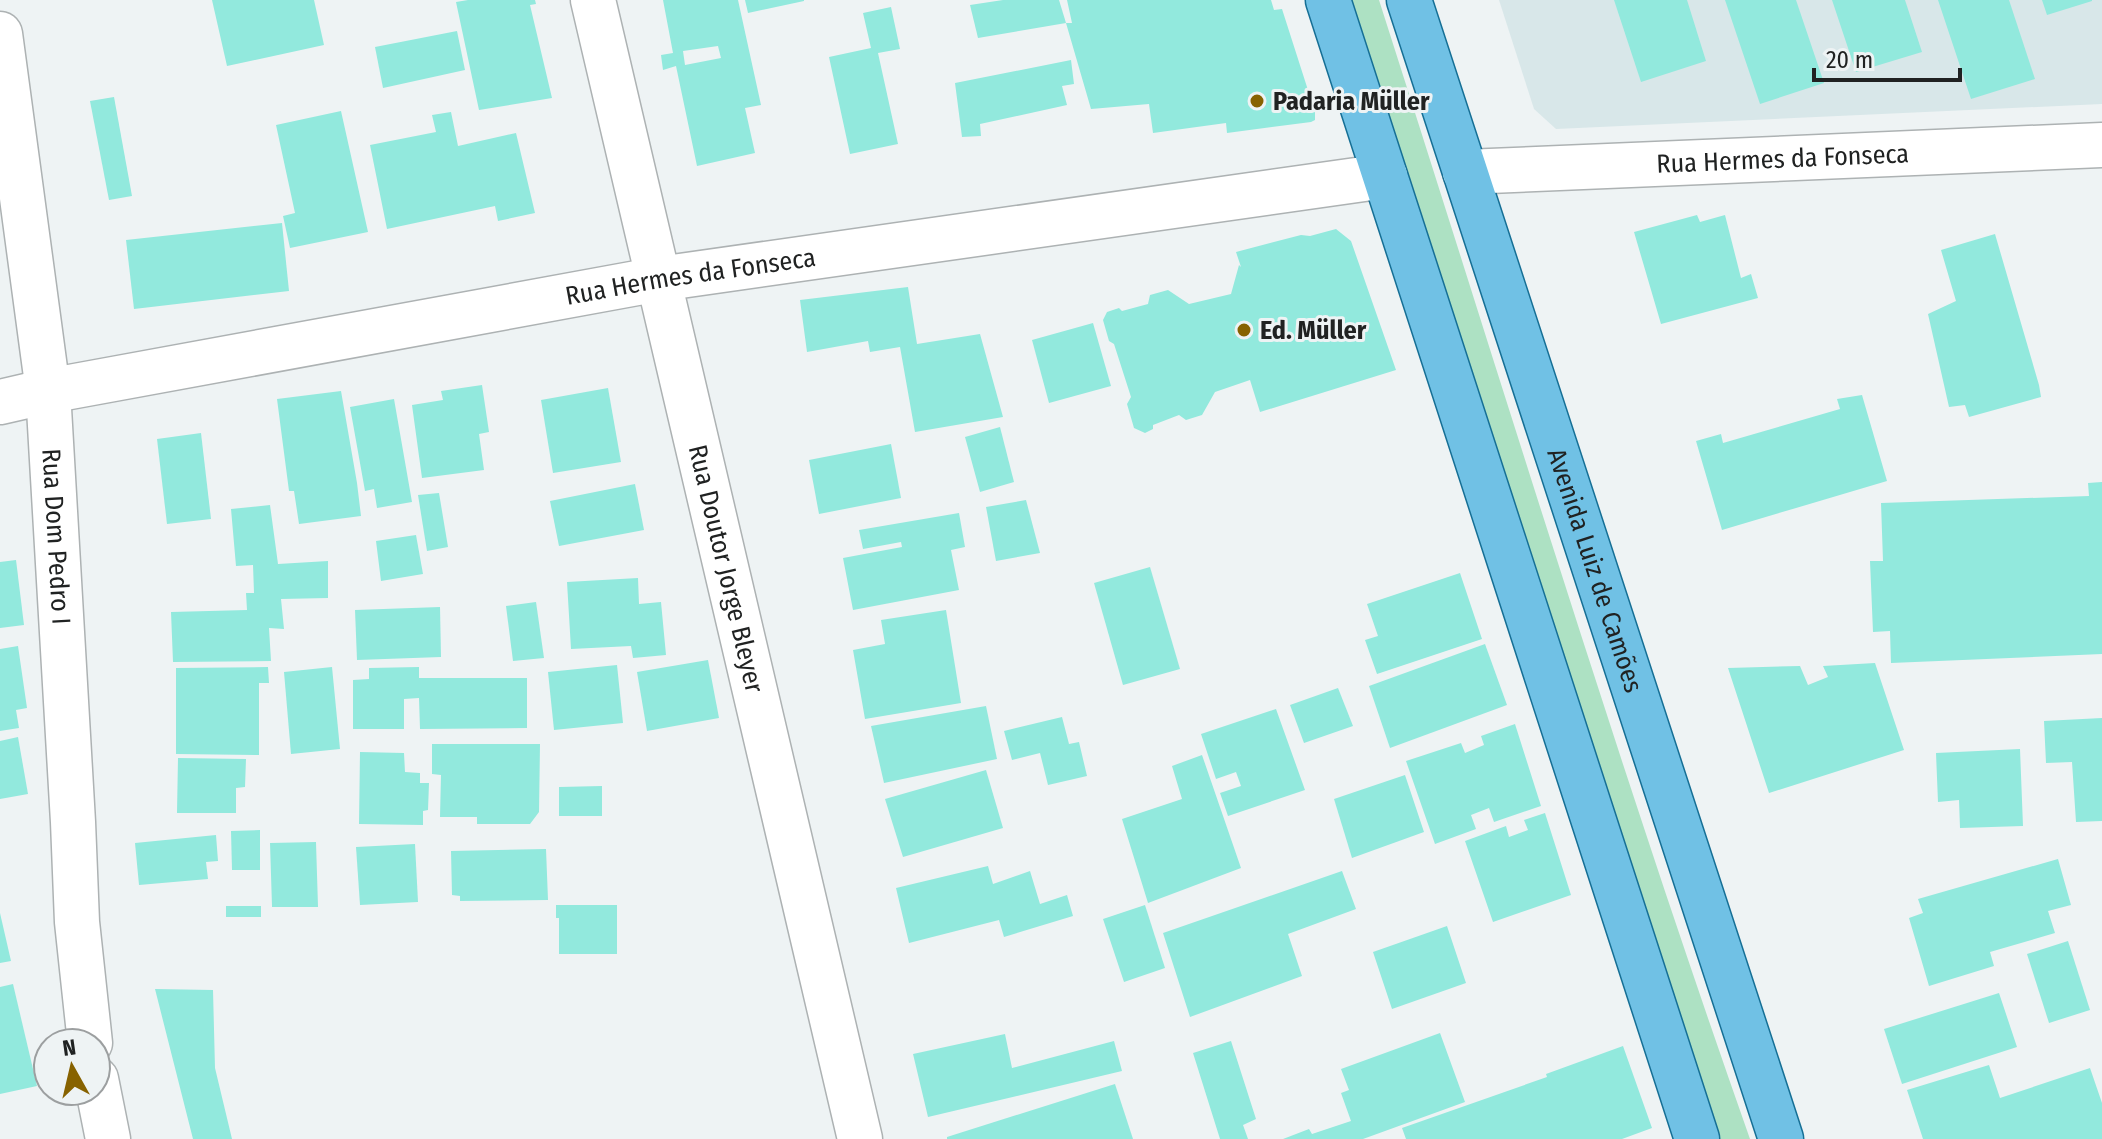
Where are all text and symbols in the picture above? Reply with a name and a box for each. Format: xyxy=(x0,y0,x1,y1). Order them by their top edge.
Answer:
scale bar xyxy=(1814,32,1960,82)
text: 20 m xyxy=(1826,46,1873,74)
place label: Padaria Müller xyxy=(1273,86,1430,117)
marker: Padaria Müller xyxy=(1248,92,1266,110)
street label: Rua Hermes da Fonseca xyxy=(1656,138,1910,180)
street label: Rua Hermes da Fonseca xyxy=(563,242,818,312)
place label: Ed. Müller xyxy=(1260,315,1367,346)
marker: Ed. Müller xyxy=(1235,321,1253,339)
street label: Rua Doutor Jorge Bleyer xyxy=(682,442,770,696)
street label: Avenida Luiz de Camões xyxy=(1540,444,1649,697)
street label: Rua Dom Pedro I xyxy=(35,448,77,625)
north arrow xyxy=(32,1027,112,1107)
text: N xyxy=(61,1033,78,1062)

